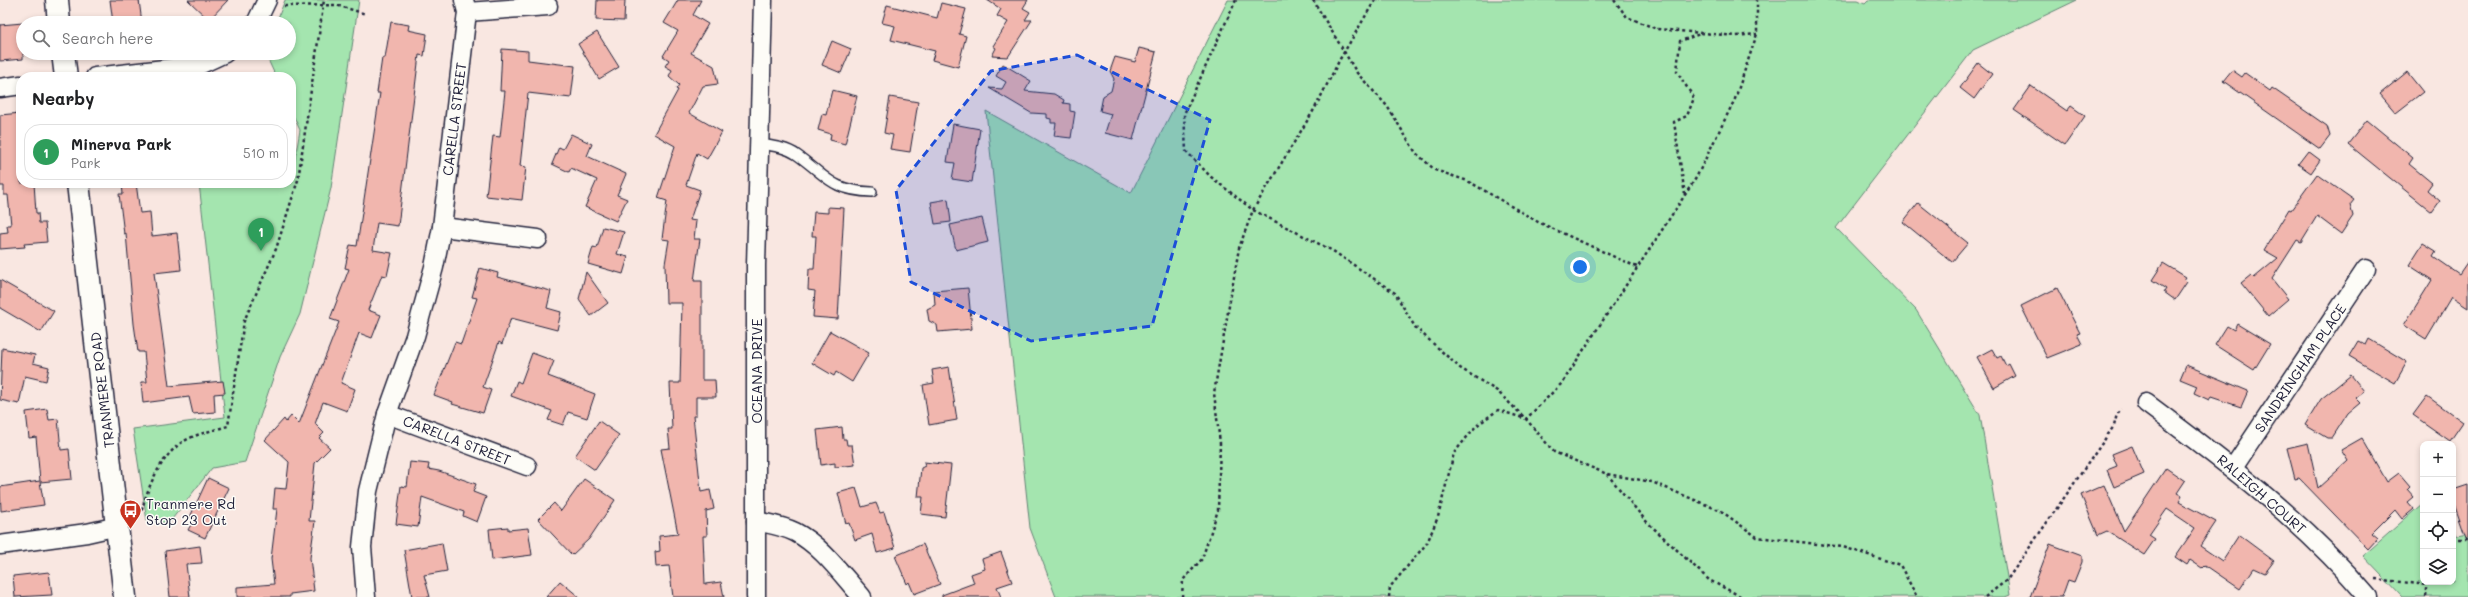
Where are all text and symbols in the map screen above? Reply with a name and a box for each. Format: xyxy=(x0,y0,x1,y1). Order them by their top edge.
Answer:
search box xyxy=(16,16,296,60)
icon: search xyxy=(30,27,52,49)
text: Search here xyxy=(62,28,153,48)
street label: CARELLA STREET xyxy=(438,61,470,177)
text: Nearby xyxy=(32,87,94,109)
text: Minerva Park xyxy=(71,134,172,154)
text: 1 xyxy=(43,144,49,161)
text: 510 m xyxy=(243,144,279,161)
text: Park xyxy=(71,154,100,171)
pin: 1 xyxy=(248,218,274,251)
your location xyxy=(1570,257,1590,277)
street label: SANDRINGHAM PLACE xyxy=(2250,300,2350,436)
street label: OCEANA DRIVE xyxy=(747,318,766,424)
street label: TRANMERE ROAD xyxy=(85,331,119,449)
street label: CARELLA STREET xyxy=(400,411,514,469)
map controls xyxy=(2420,441,2456,585)
button: + xyxy=(2420,441,2456,477)
street label: RALEIGH COURT xyxy=(2213,450,2311,538)
button: − xyxy=(2420,477,2456,513)
place label: Tranmere Rd Stop 23 Out xyxy=(146,494,235,529)
bus stop icon: Tranmere Rd Stop 23 Out xyxy=(118,498,144,531)
button: locate xyxy=(2420,513,2456,549)
button: layers xyxy=(2420,549,2456,585)

